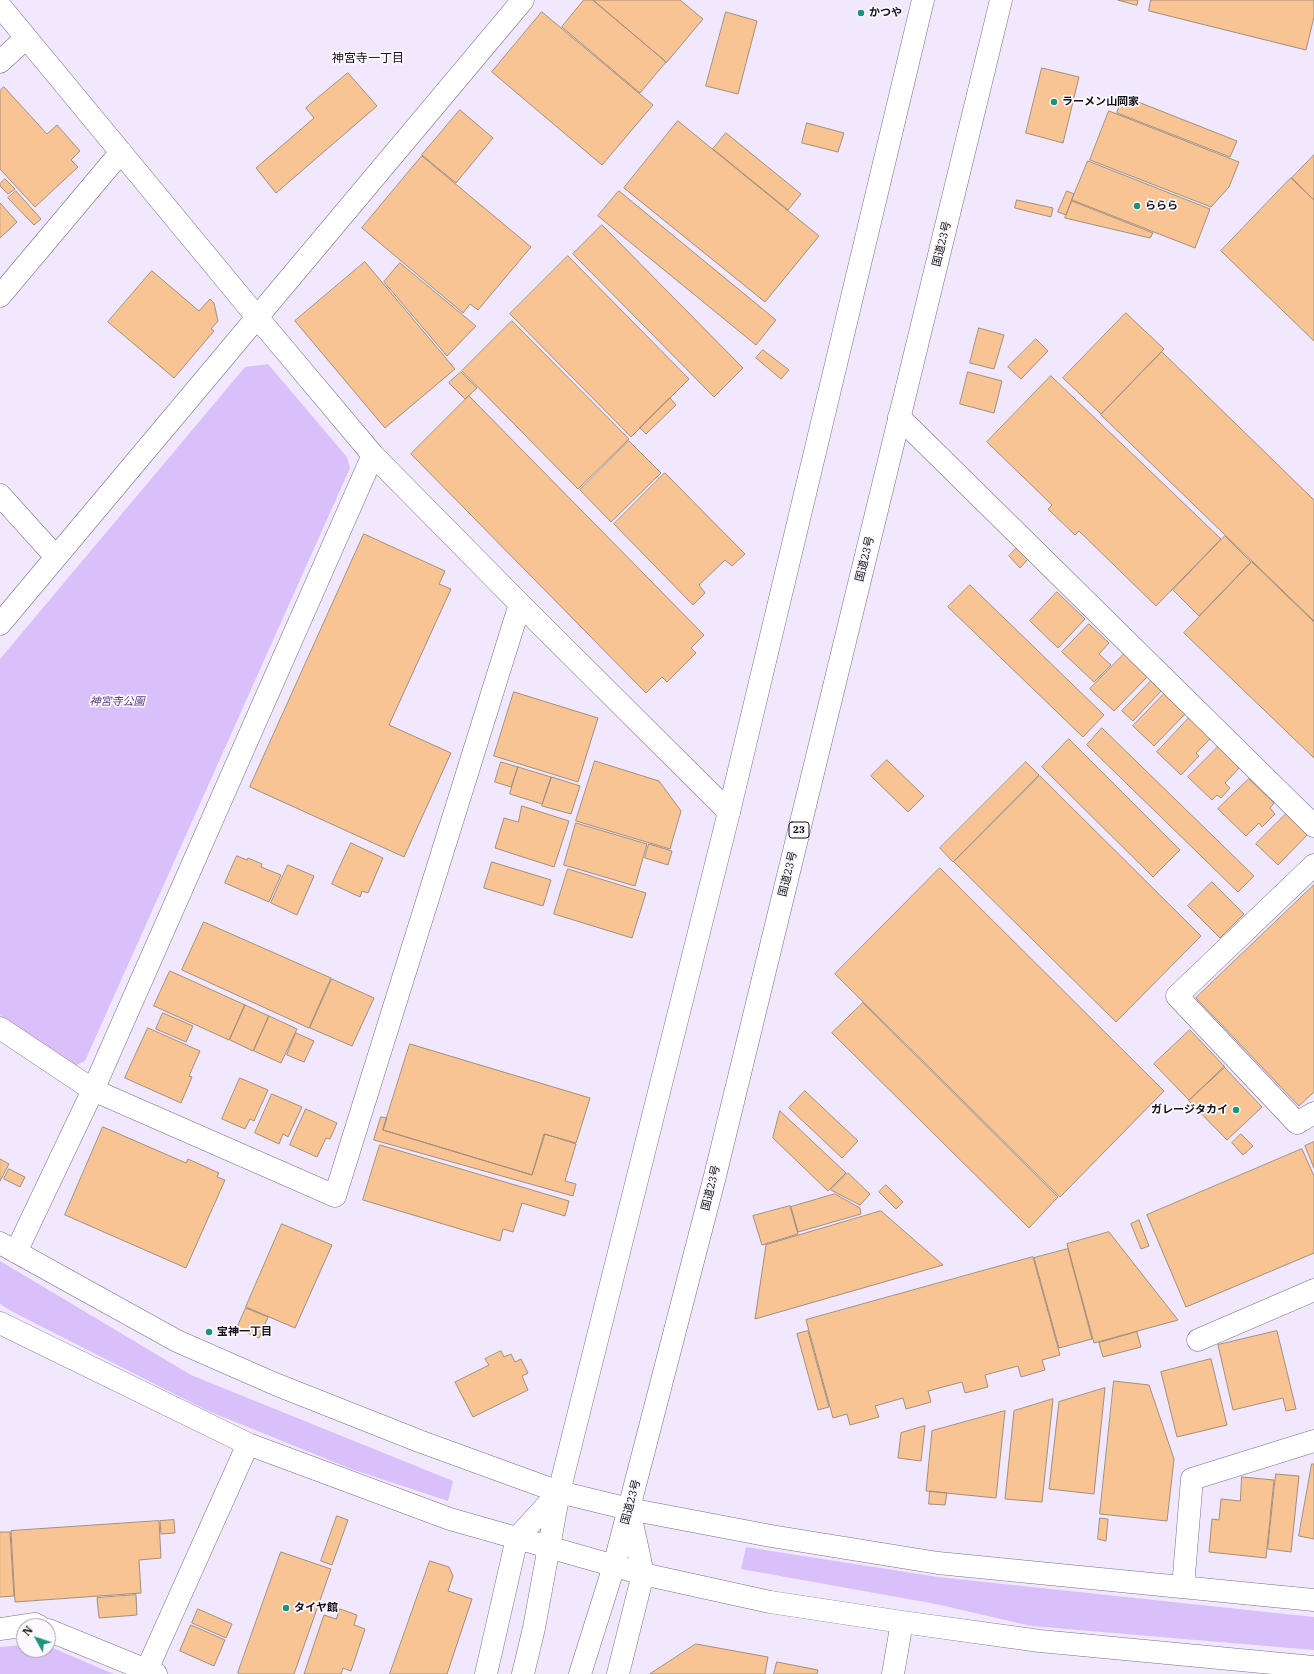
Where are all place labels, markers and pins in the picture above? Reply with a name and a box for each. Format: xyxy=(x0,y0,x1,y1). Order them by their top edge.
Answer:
place label: かつや xyxy=(869,6,902,20)
marker: かつや xyxy=(856,8,866,18)
place label: ラーメン山岡家 xyxy=(1062,95,1139,109)
marker: ラーメン山岡家 xyxy=(1049,97,1059,107)
place label: ららら xyxy=(1145,199,1178,213)
marker: ららら xyxy=(1132,201,1142,211)
place label: ガレージタカイ xyxy=(1151,1103,1228,1117)
marker: ガレージタカイ xyxy=(1231,1105,1241,1115)
place label: 宝神一丁目 xyxy=(217,1325,272,1339)
marker: 宝神一丁目 xyxy=(204,1327,214,1337)
place label: タイヤ館 xyxy=(294,1601,338,1615)
marker: タイヤ館 xyxy=(281,1603,291,1613)

